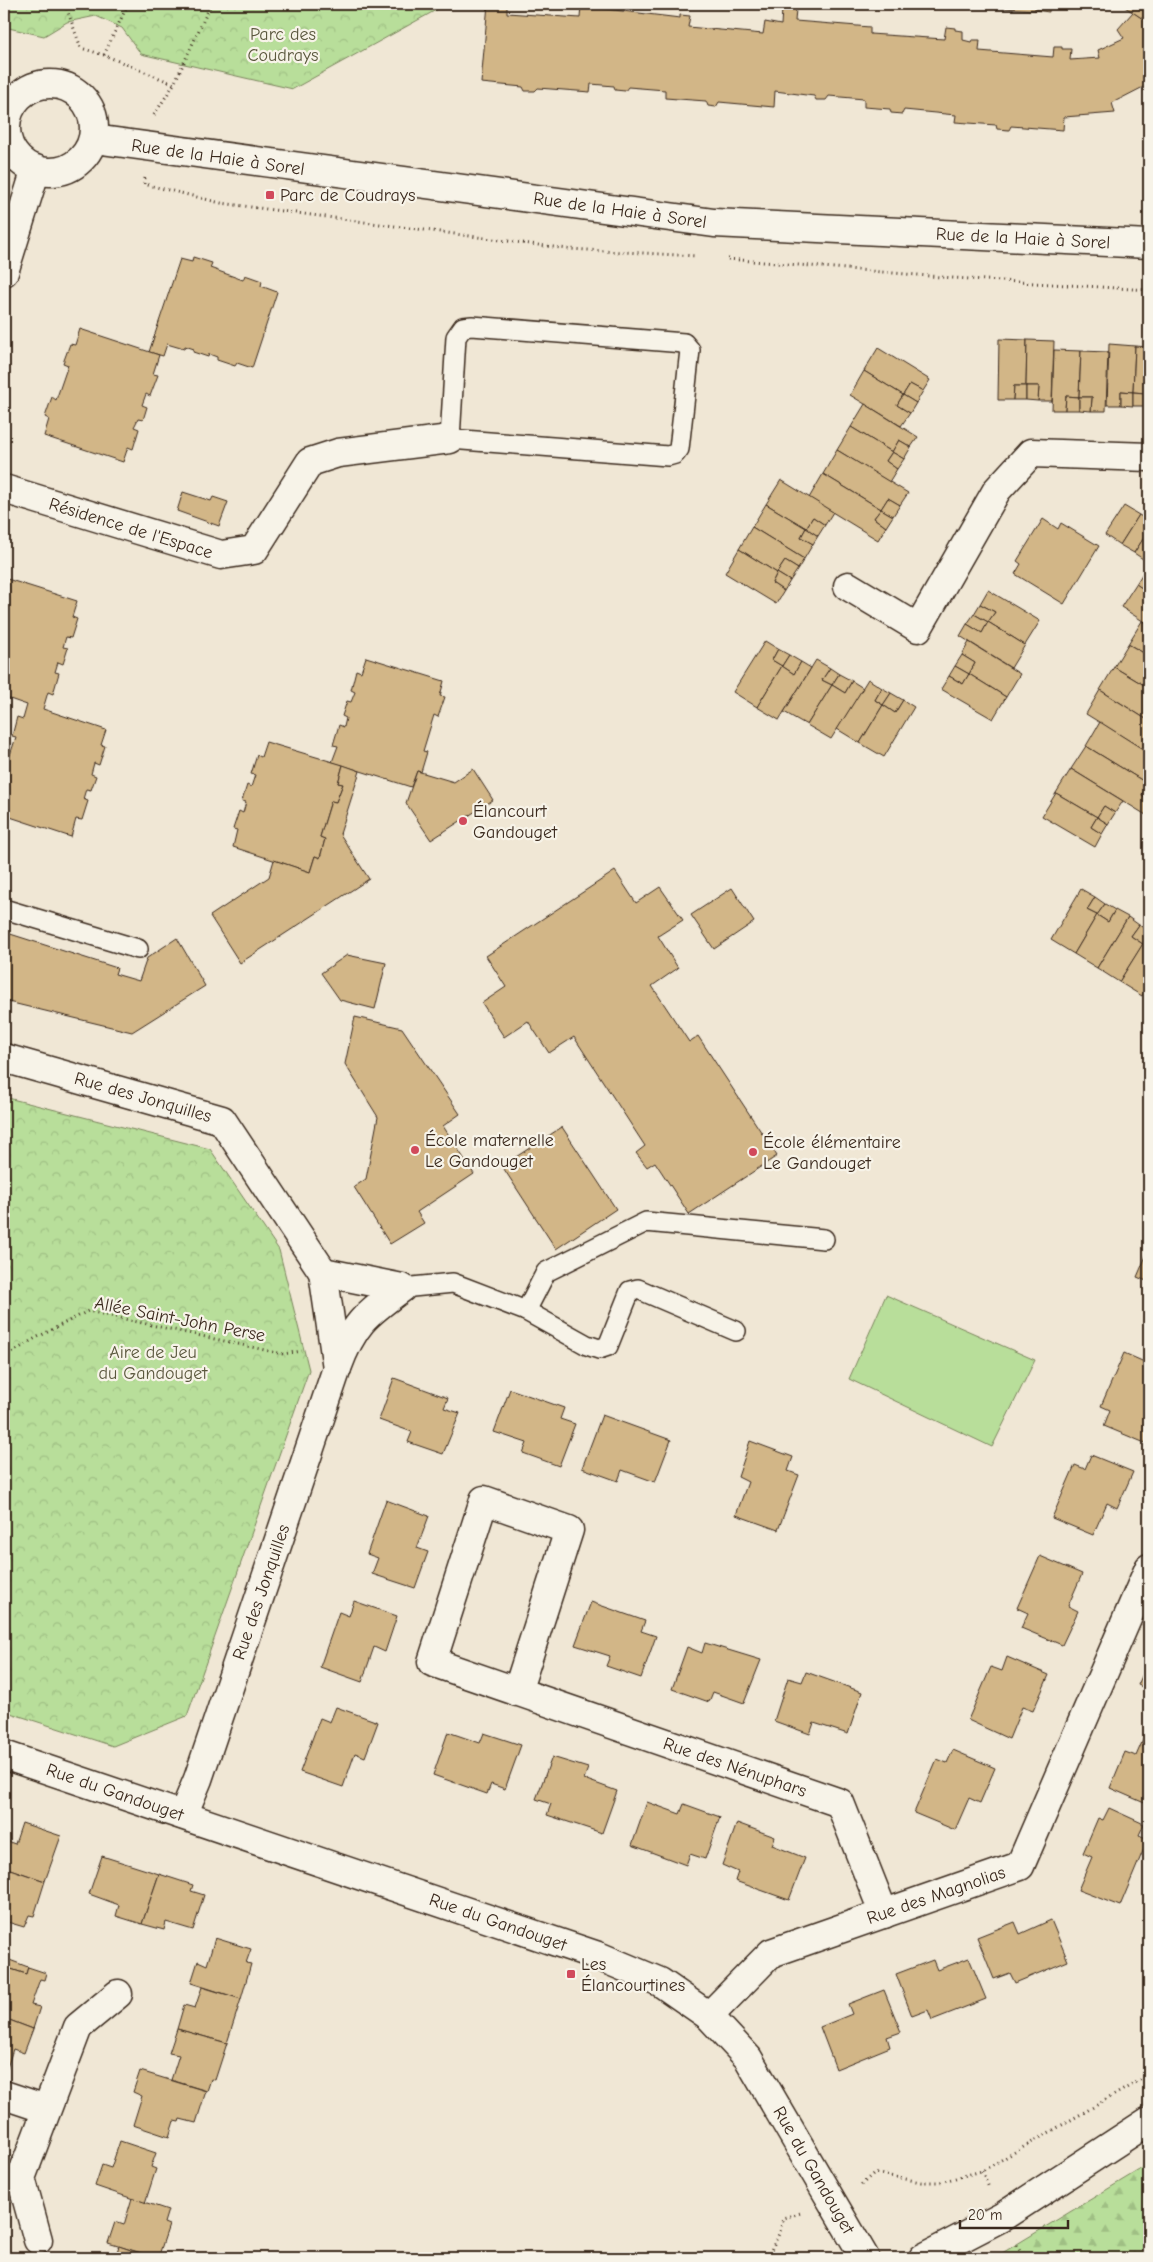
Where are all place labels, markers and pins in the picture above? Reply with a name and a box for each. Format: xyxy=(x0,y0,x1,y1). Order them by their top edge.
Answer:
place label: Parc de Coudrays xyxy=(280,185,415,206)
marker: Parc de Coudrays xyxy=(264,189,276,201)
place label: Élancourt Gandouget xyxy=(473,800,558,843)
marker: Élancourt Gandouget xyxy=(457,815,469,827)
place label: École maternelle Le Gandouget xyxy=(425,1129,554,1172)
place label: École élémentaire Le Gandouget xyxy=(763,1131,901,1174)
marker: École maternelle Le Gandouget xyxy=(409,1144,421,1156)
marker: École élémentaire Le Gandouget xyxy=(747,1146,759,1158)
place label: Les Élancourtines xyxy=(581,1954,685,1996)
marker: Les Élancourtines xyxy=(565,1968,577,1980)

